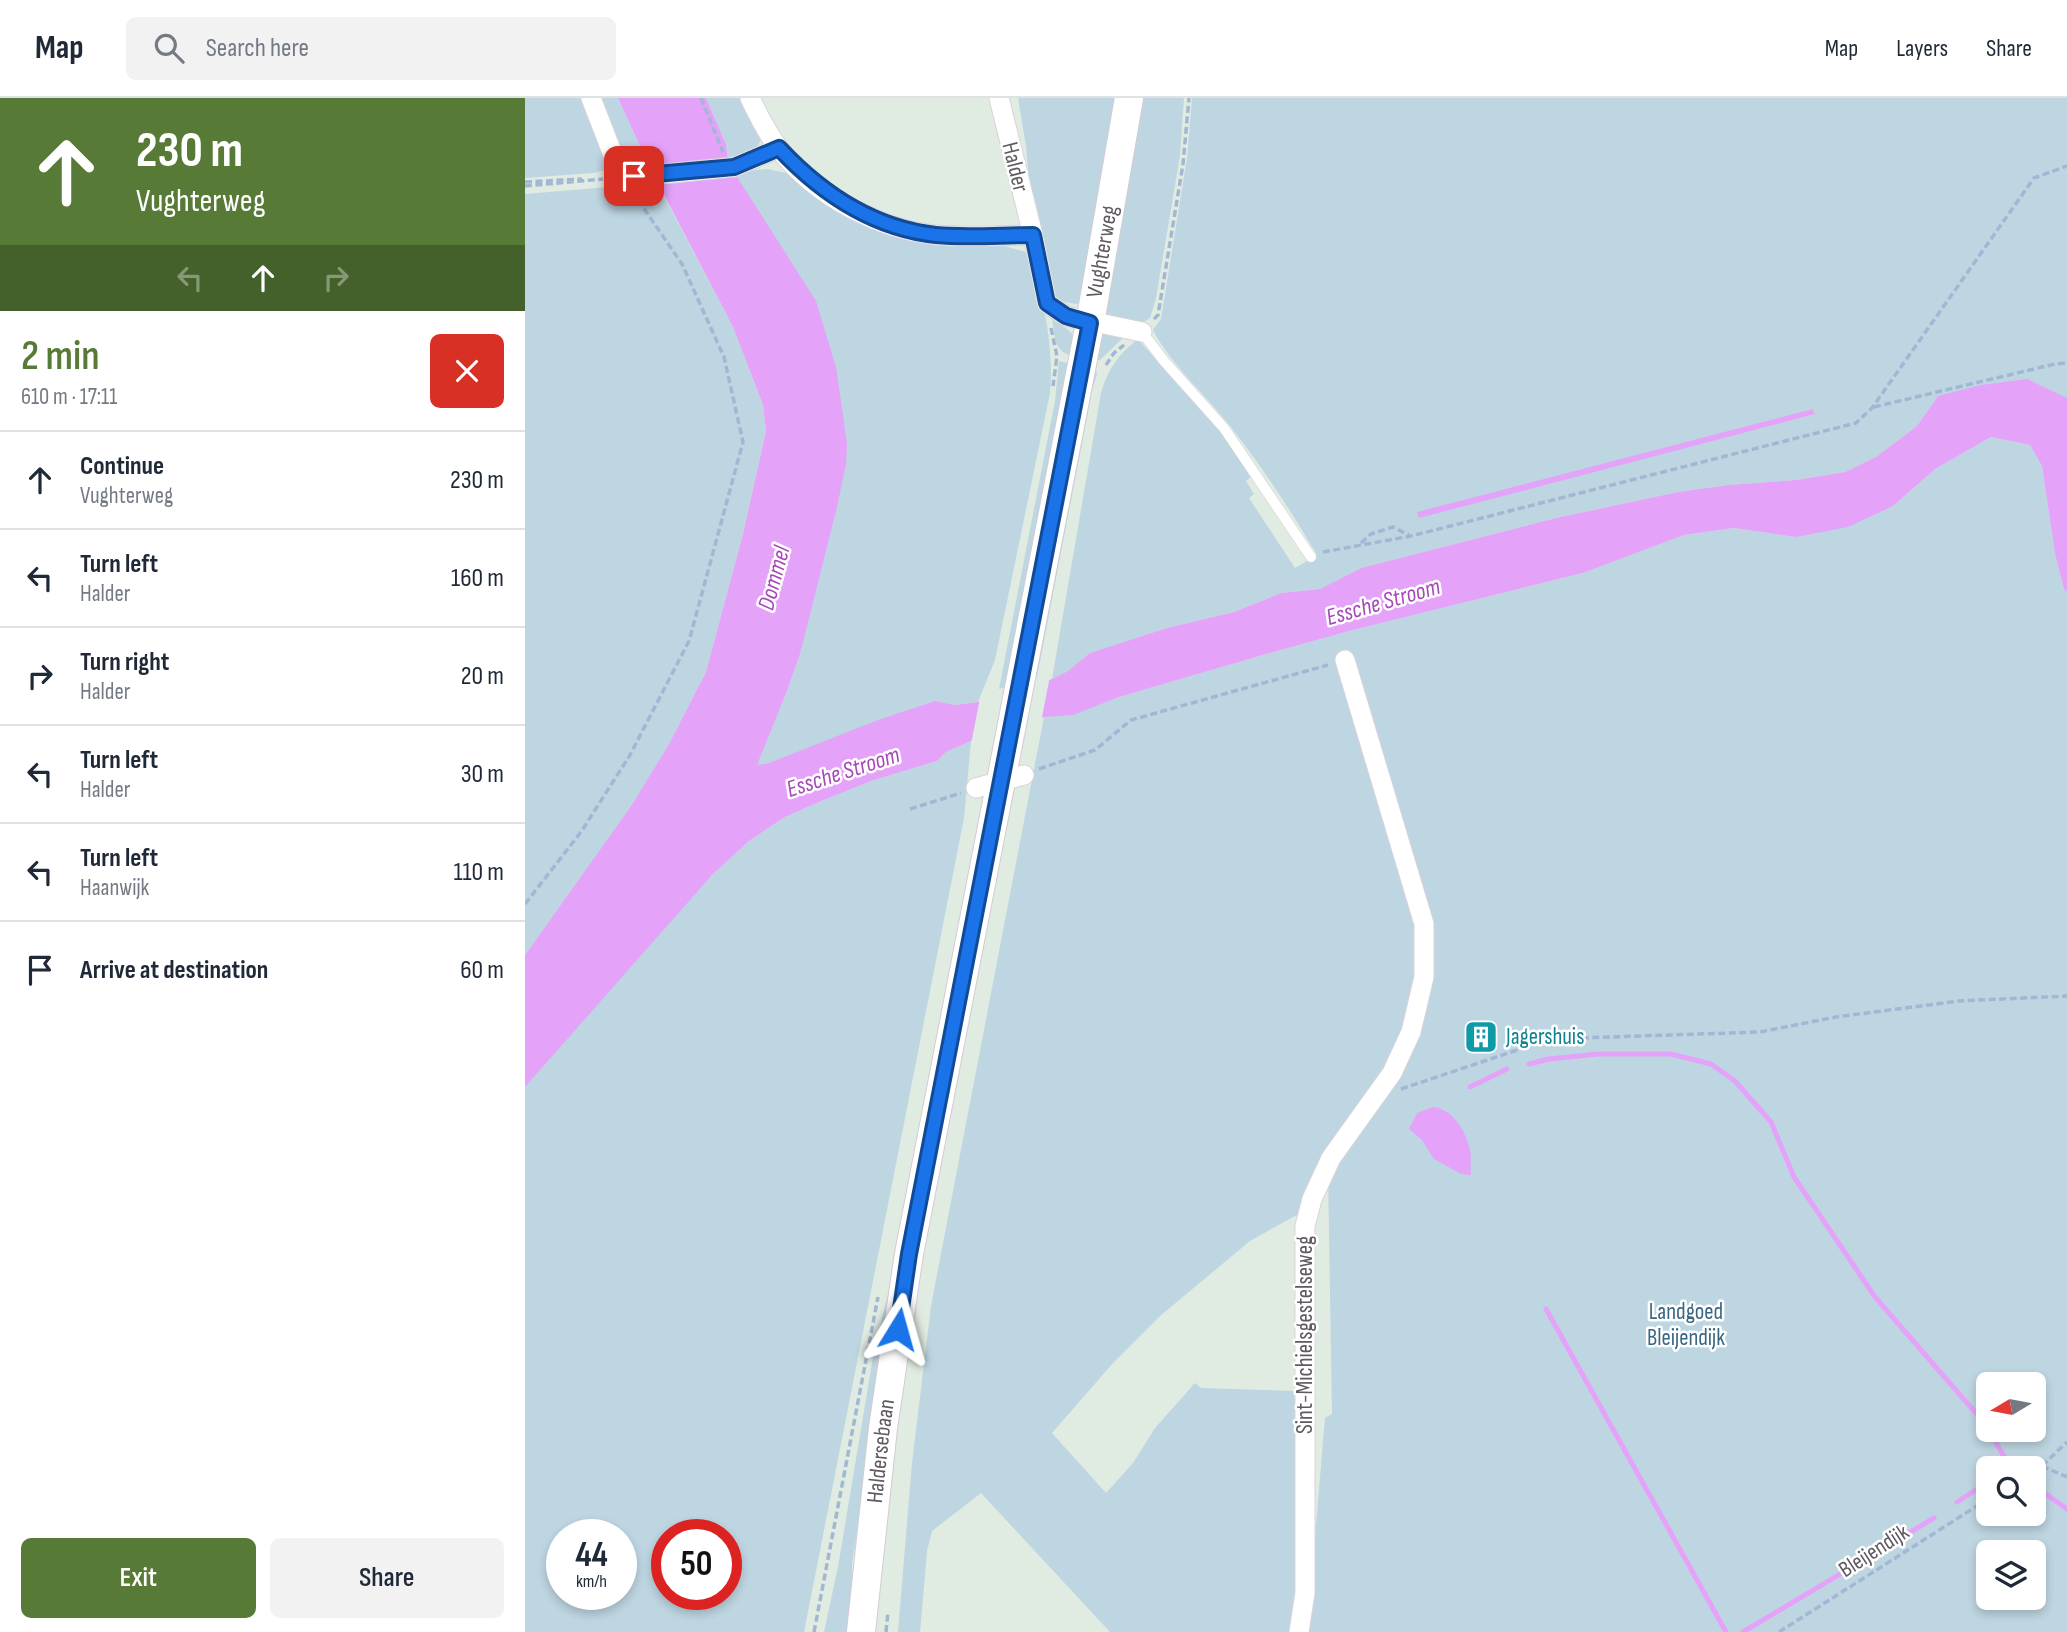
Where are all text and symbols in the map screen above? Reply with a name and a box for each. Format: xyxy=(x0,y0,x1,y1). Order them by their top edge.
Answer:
search box xyxy=(126,17,616,80)
text: Map xyxy=(35,28,84,68)
icon: search xyxy=(150,29,188,67)
text: Search here xyxy=(206,33,309,64)
text: Map xyxy=(1825,34,1858,63)
text: Layers xyxy=(1896,34,1948,63)
text: Share xyxy=(1986,34,2032,63)
text: 230 m xyxy=(136,122,243,181)
icon: ahead xyxy=(21,126,112,217)
street label: Halder xyxy=(995,139,1035,195)
pin xyxy=(604,146,664,206)
icon: arrive xyxy=(615,157,653,195)
text: Vughterweg xyxy=(136,182,265,221)
street label: Vughterweg xyxy=(1081,203,1124,300)
icon: left xyxy=(171,259,209,297)
icon: ahead xyxy=(244,259,282,297)
icon: right xyxy=(317,259,355,297)
text: 2 min xyxy=(21,331,100,382)
button: close xyxy=(430,334,504,408)
text: 610 m · 17:11 xyxy=(21,383,117,411)
text: Continue xyxy=(80,451,164,482)
icon: ahead xyxy=(21,461,59,499)
text: 230 m xyxy=(450,465,504,496)
text: Vughterweg xyxy=(80,482,173,510)
water label: Dommel xyxy=(752,542,797,613)
text: Turn left xyxy=(80,549,158,580)
icon: left xyxy=(21,559,59,597)
text: 160 m xyxy=(451,563,504,594)
water label: Essche Stroom xyxy=(1323,572,1443,632)
text: Halder xyxy=(80,580,130,608)
text: Turn right xyxy=(80,647,169,678)
icon: right xyxy=(21,657,59,695)
text: 20 m xyxy=(461,661,504,692)
text: Halder xyxy=(80,678,130,706)
water label: Essche Stroom xyxy=(783,740,903,804)
text: Turn left xyxy=(80,745,158,776)
icon: left xyxy=(21,755,59,793)
text: 30 m xyxy=(461,759,504,790)
text: Halder xyxy=(80,776,130,804)
text: Turn left xyxy=(80,843,158,874)
icon: left xyxy=(21,853,59,891)
text: 110 m xyxy=(453,857,504,888)
text: Haanwijk xyxy=(80,874,149,902)
icon: arrive xyxy=(21,951,59,989)
text: Arrive at destination xyxy=(80,955,268,986)
text: 60 m xyxy=(460,955,504,986)
building icon: Jagershuis xyxy=(1462,1018,1500,1056)
place label: Jagershuis xyxy=(1505,1023,1584,1051)
street label: Sint-Michielsgestelseweg xyxy=(1291,1236,1319,1434)
position arrow xyxy=(861,1292,935,1366)
park label: Landgoed Bleijendijk xyxy=(1647,1298,1725,1352)
north arrow xyxy=(1976,1372,2046,1442)
map controls xyxy=(1976,1372,2046,1610)
street label: Haldersebaan xyxy=(861,1397,901,1505)
button: search xyxy=(1976,1456,2046,1526)
street label: Bleijendijk xyxy=(1834,1518,1915,1584)
speed limit sign: 50 xyxy=(651,1519,742,1610)
text: 44 xyxy=(575,1534,608,1577)
button: Exit xyxy=(21,1538,256,1618)
button: Share xyxy=(270,1538,504,1618)
button: layers xyxy=(1976,1540,2046,1610)
text: km/h xyxy=(576,1571,607,1592)

